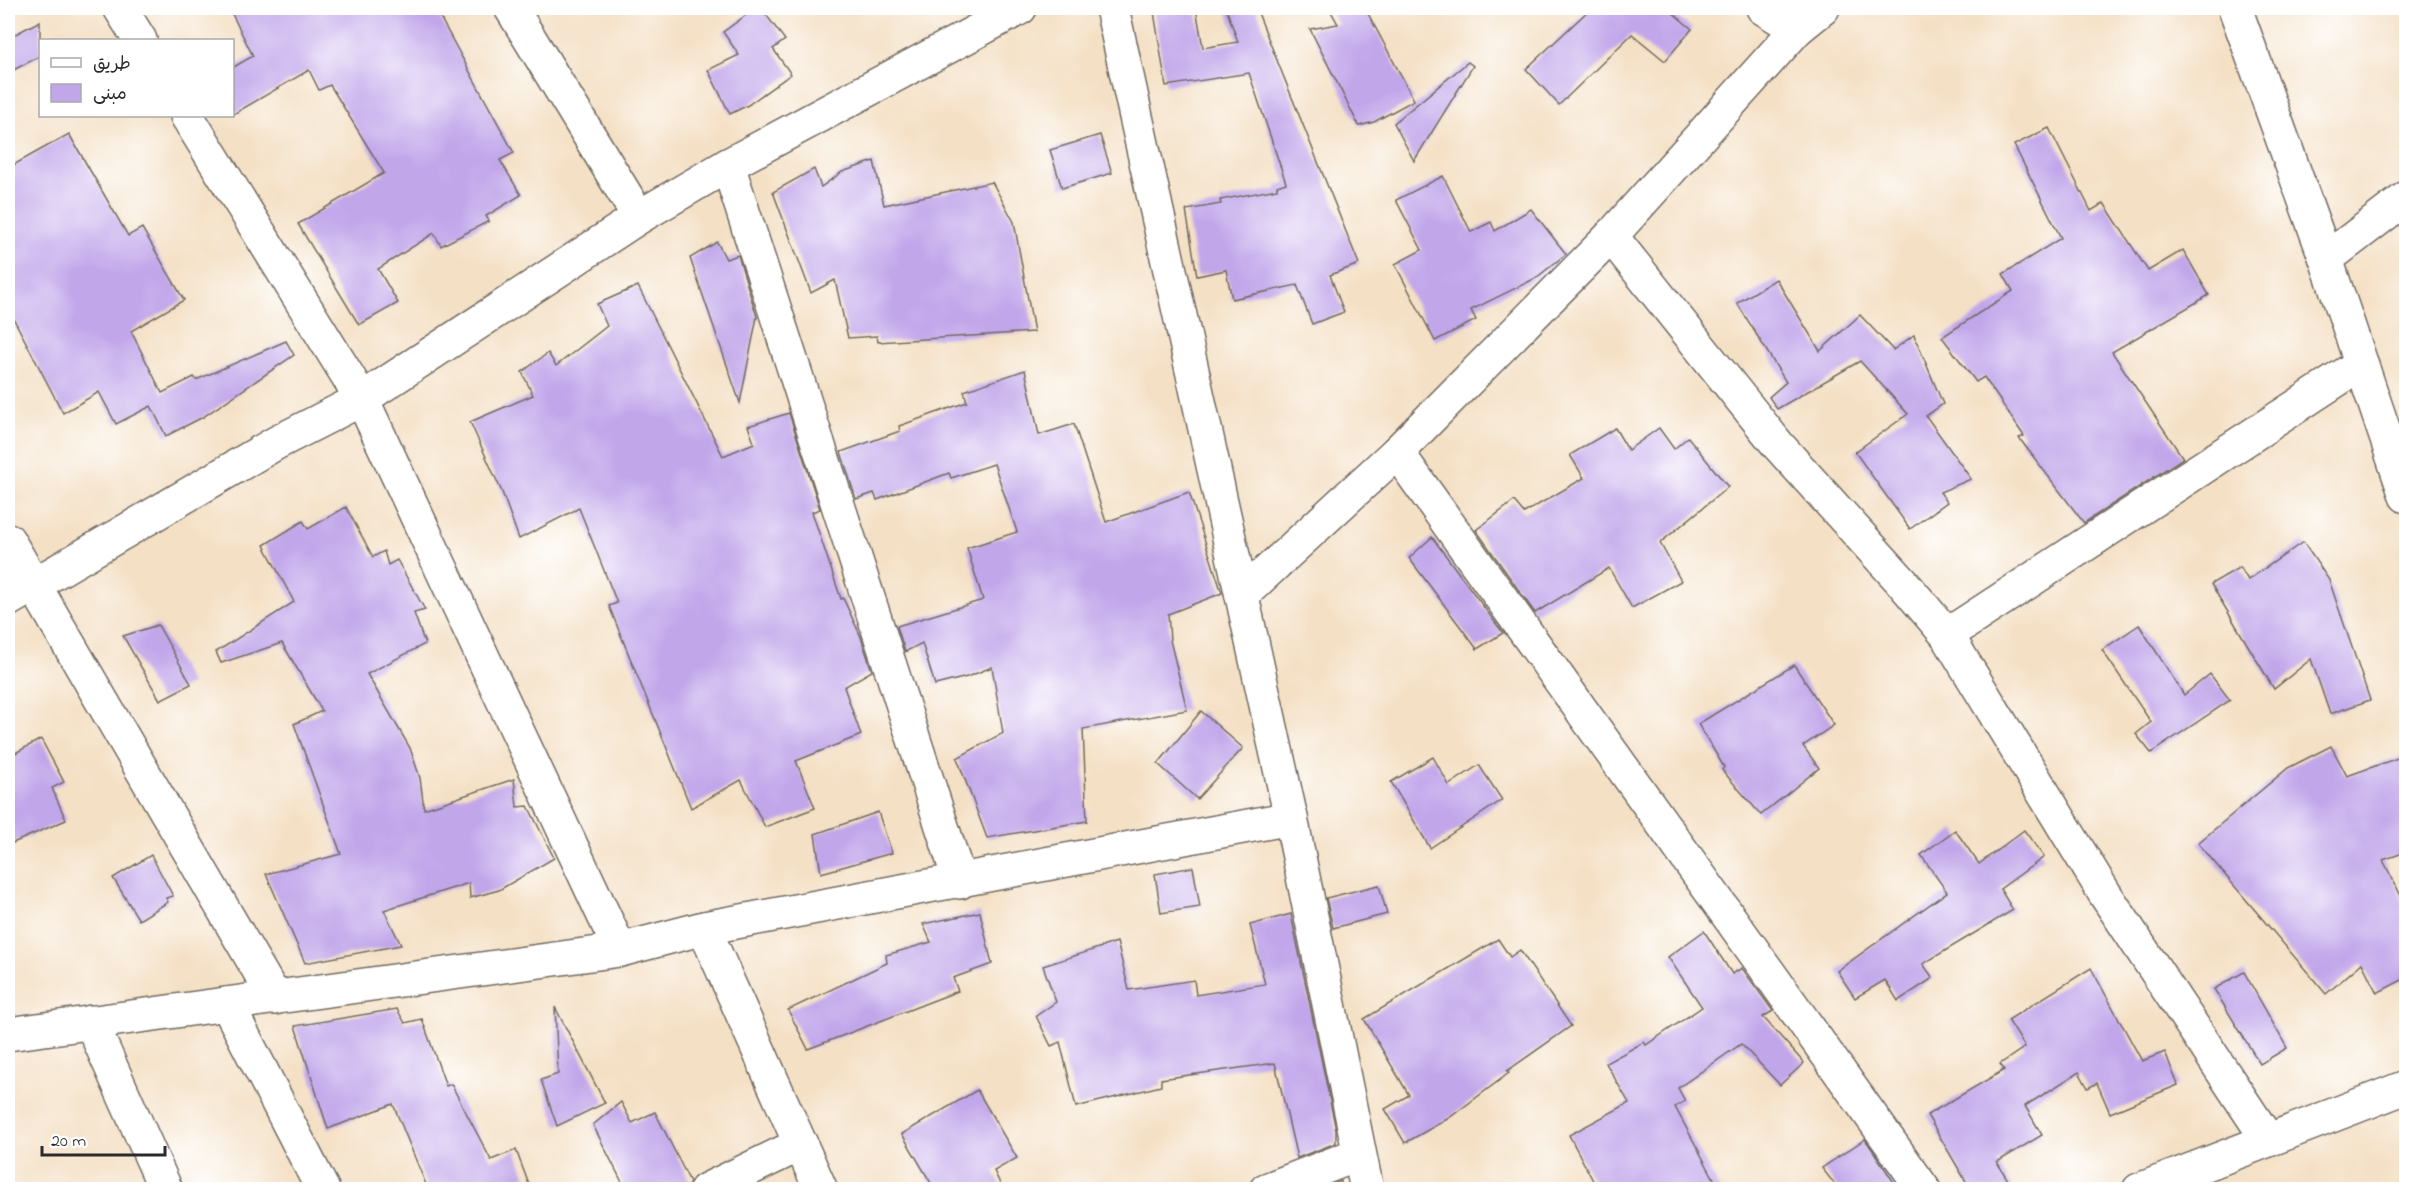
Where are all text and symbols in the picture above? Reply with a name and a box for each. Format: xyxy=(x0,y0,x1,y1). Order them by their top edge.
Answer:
legend xyxy=(39,39,234,117)
text: طريق xyxy=(93,52,131,78)
text: مبنى xyxy=(93,82,127,108)
scale bar xyxy=(42,1119,165,1157)
text: 20 m xyxy=(51,1129,86,1155)

